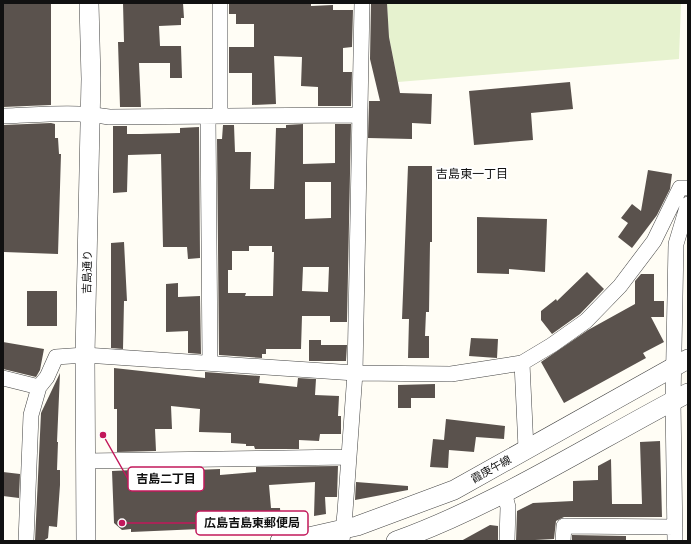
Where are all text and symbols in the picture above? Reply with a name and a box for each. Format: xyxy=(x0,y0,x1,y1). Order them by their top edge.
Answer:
district label: 吉島東一丁目 xyxy=(436,167,508,181)
street label: 吉島通り xyxy=(81,250,94,294)
street label: 霞庚午線 xyxy=(469,453,514,486)
callout: 吉島二丁目 xyxy=(128,467,204,491)
text: 吉島二丁目 xyxy=(136,472,196,486)
callout: 広島吉島東郵便局 xyxy=(196,511,308,535)
text: 広島吉島東郵便局 xyxy=(204,516,300,530)

